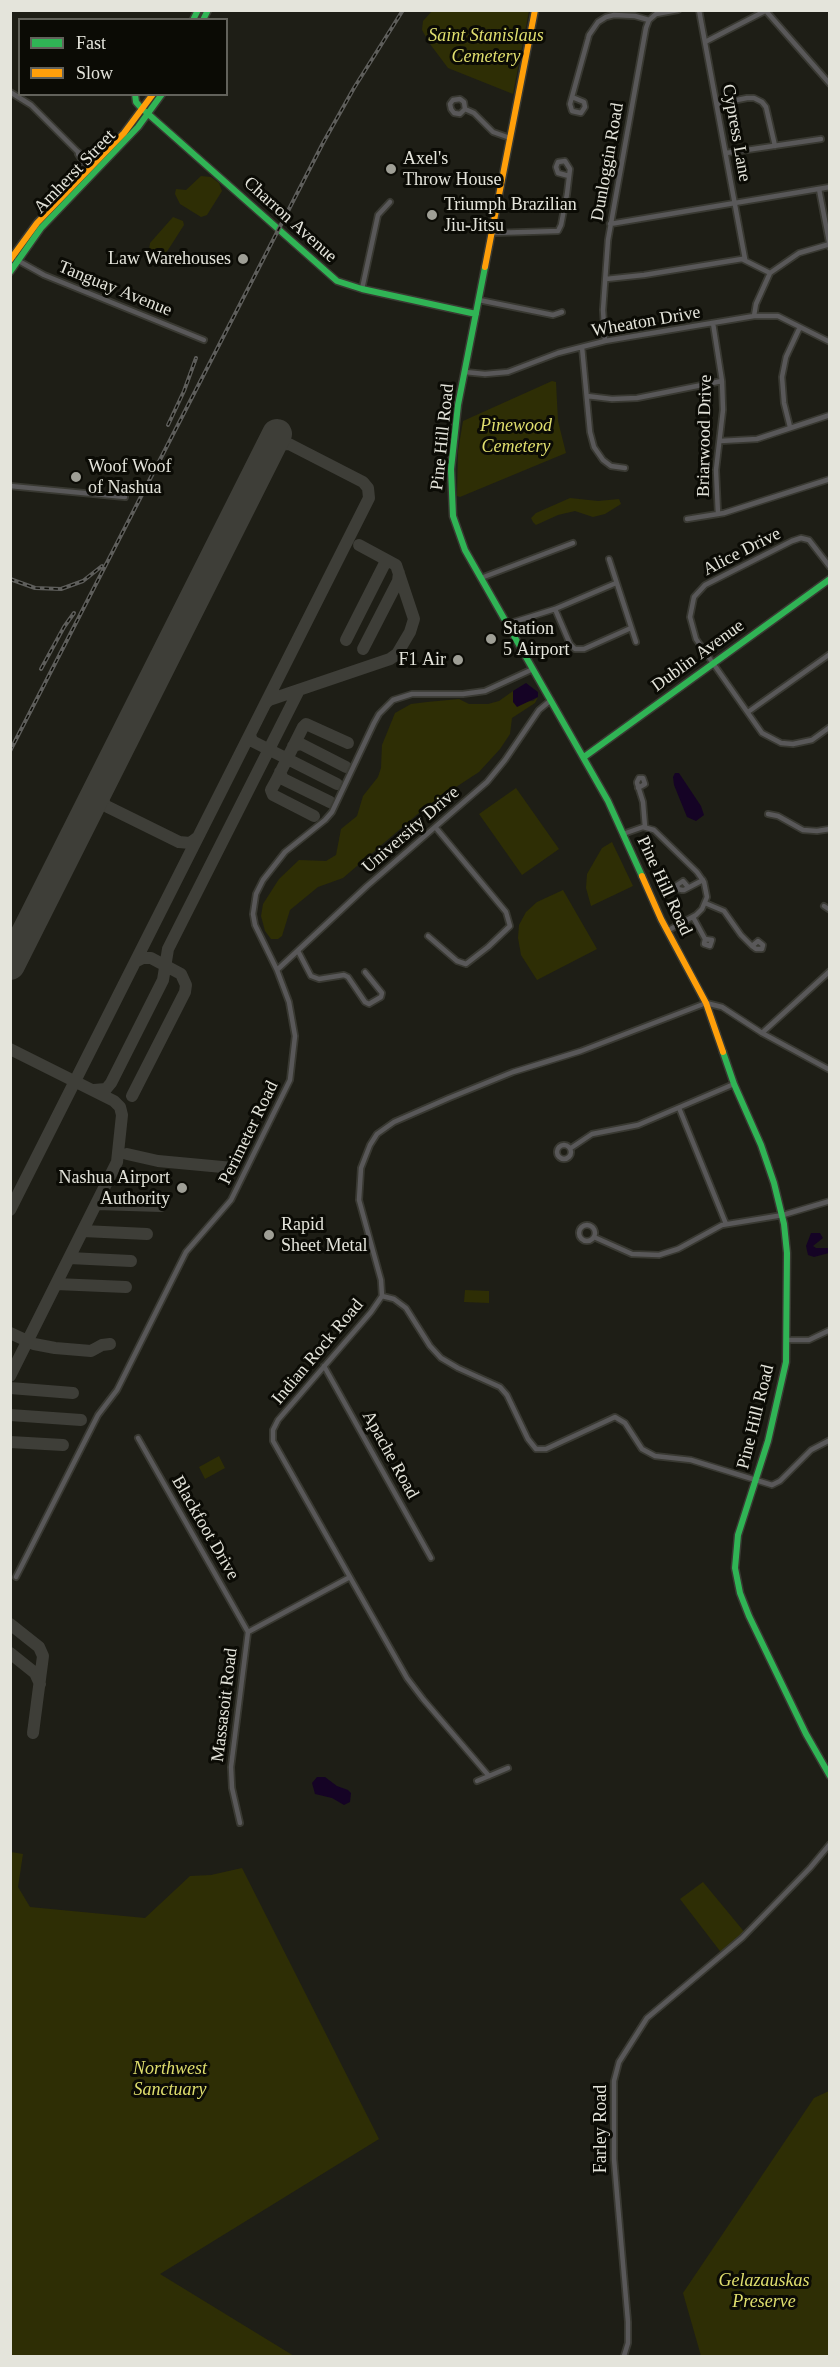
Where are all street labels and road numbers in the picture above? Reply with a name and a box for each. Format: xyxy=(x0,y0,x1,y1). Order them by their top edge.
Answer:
street label: Cypress Lane xyxy=(717,83,755,183)
street label: Dunloggin Road xyxy=(587,101,629,223)
street label: Amherst Street xyxy=(30,125,120,219)
street label: Charron Avenue xyxy=(239,172,341,268)
street label: Tanguay Avenue xyxy=(55,256,175,322)
street label: Wheaton Drive xyxy=(590,302,702,342)
street label: Briarwood Drive xyxy=(693,375,717,497)
street label: Pine Hill Road xyxy=(427,383,459,491)
street label: Alice Drive xyxy=(699,523,785,581)
street label: Dublin Avenue xyxy=(648,615,748,697)
street label: University Drive xyxy=(358,782,464,878)
street label: Pine Hill Road xyxy=(632,833,696,939)
street label: Perimeter Road xyxy=(215,1078,283,1188)
street label: Indian Rock Road xyxy=(268,1295,368,1409)
street label: Pine Hill Road xyxy=(733,1362,779,1472)
street label: Apache Road xyxy=(357,1407,423,1503)
street label: Blackfoot Drive xyxy=(167,1472,243,1584)
street label: Massasoit Road xyxy=(207,1647,243,1763)
street label: Farley Road xyxy=(590,2085,612,2173)

